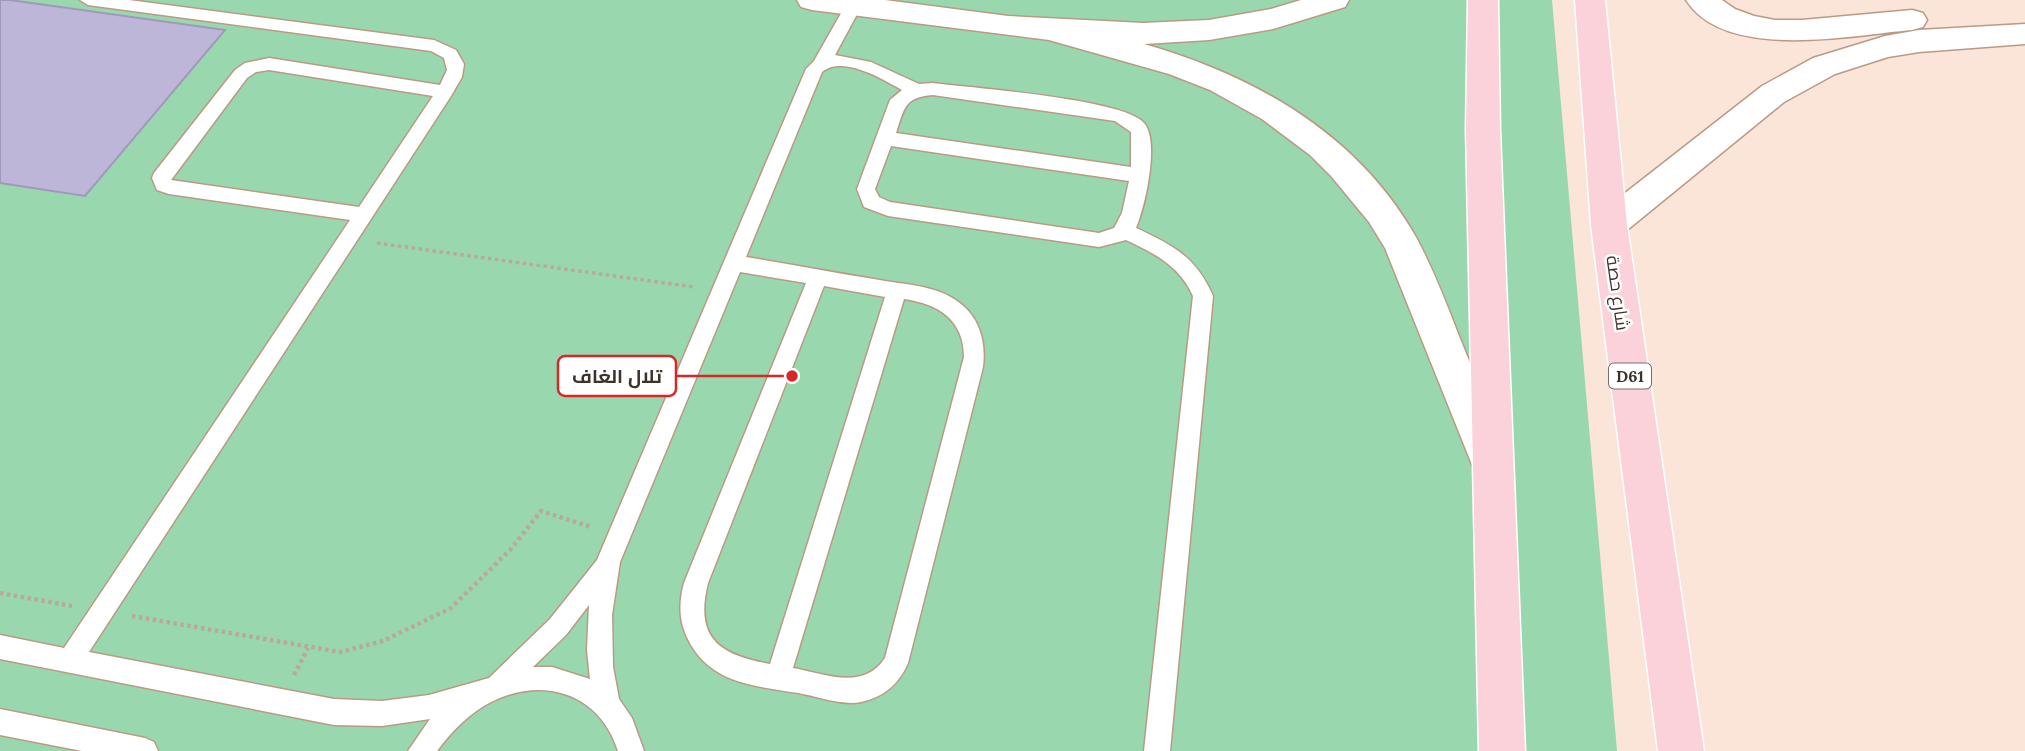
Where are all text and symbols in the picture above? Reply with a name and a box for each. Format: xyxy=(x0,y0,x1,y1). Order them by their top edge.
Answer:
street label: شارع حصة xyxy=(1600,254,1635,332)
callout: تلال الغاف xyxy=(558,356,676,396)
text: تلال الغاف xyxy=(572,364,663,389)
road number: D61 xyxy=(1609,364,1651,388)

